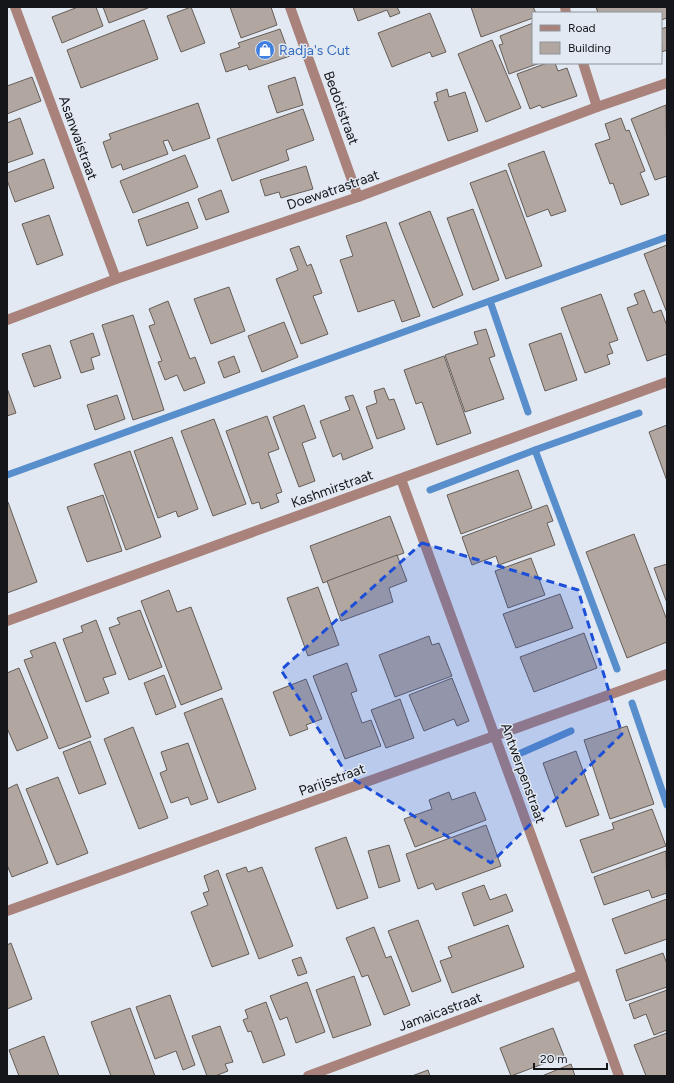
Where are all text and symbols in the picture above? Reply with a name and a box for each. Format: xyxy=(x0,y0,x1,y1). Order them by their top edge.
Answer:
legend xyxy=(532,12,662,64)
text: Road xyxy=(568,21,596,35)
shop icon: Radja's Cut xyxy=(254,39,276,61)
text: Building xyxy=(568,41,611,55)
place label: Radja's Cut xyxy=(279,42,350,59)
street label: Bedotistraat xyxy=(320,69,362,147)
street label: Asanwaistraat xyxy=(55,94,101,182)
street label: Doewatrastraat xyxy=(285,166,381,214)
street label: Kashmirstraat xyxy=(289,466,375,512)
street label: Antwerpenstraat xyxy=(497,720,549,826)
street label: Parijsstraat xyxy=(296,760,368,800)
street label: Jamaicastraat xyxy=(396,989,484,1035)
scale bar xyxy=(534,1045,607,1071)
text: 20 m xyxy=(540,1052,568,1066)

